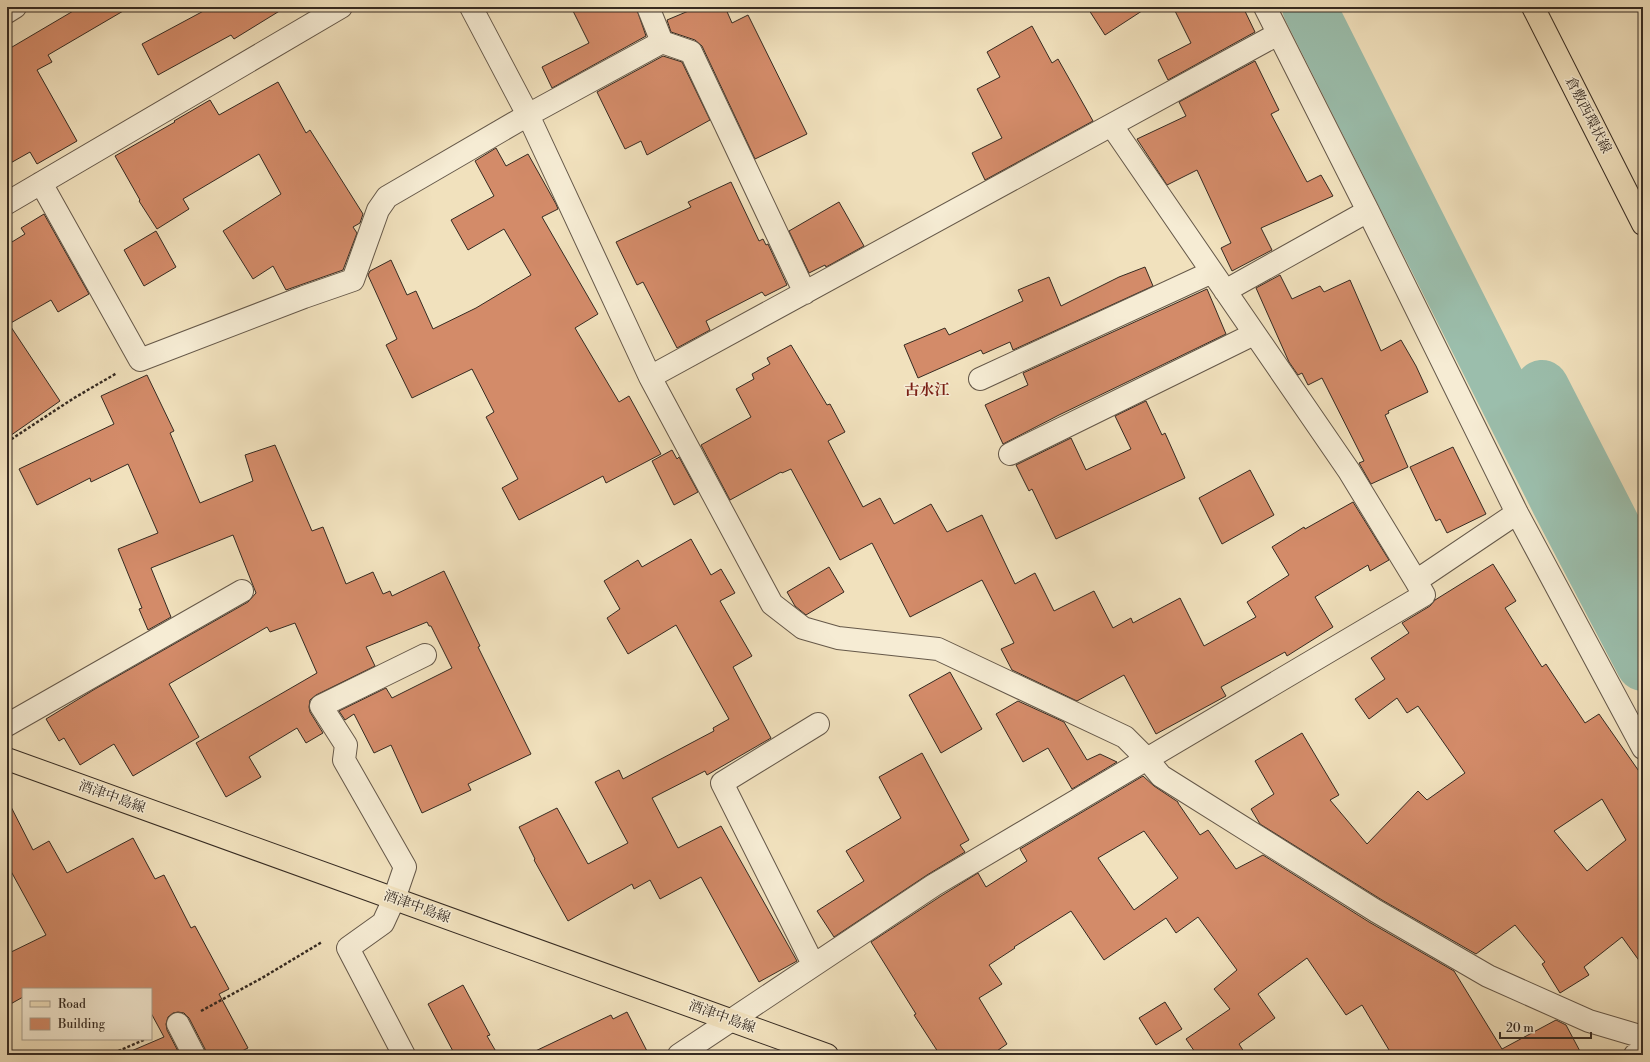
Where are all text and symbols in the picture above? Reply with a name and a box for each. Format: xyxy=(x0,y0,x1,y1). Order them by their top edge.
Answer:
street label: 倉敷西環状線 xyxy=(1561,73,1615,157)
district label: 古水江 xyxy=(904,381,950,400)
street label: 酒津中島線 xyxy=(76,777,148,817)
street label: 酒津中島線 xyxy=(381,887,453,927)
legend xyxy=(22,988,152,1040)
text: Road xyxy=(58,997,86,1012)
street label: 酒津中島線 xyxy=(686,997,758,1037)
scale bar xyxy=(1500,1014,1591,1040)
text: Building xyxy=(57,1017,106,1032)
text: 20 m xyxy=(1506,1021,1534,1036)

